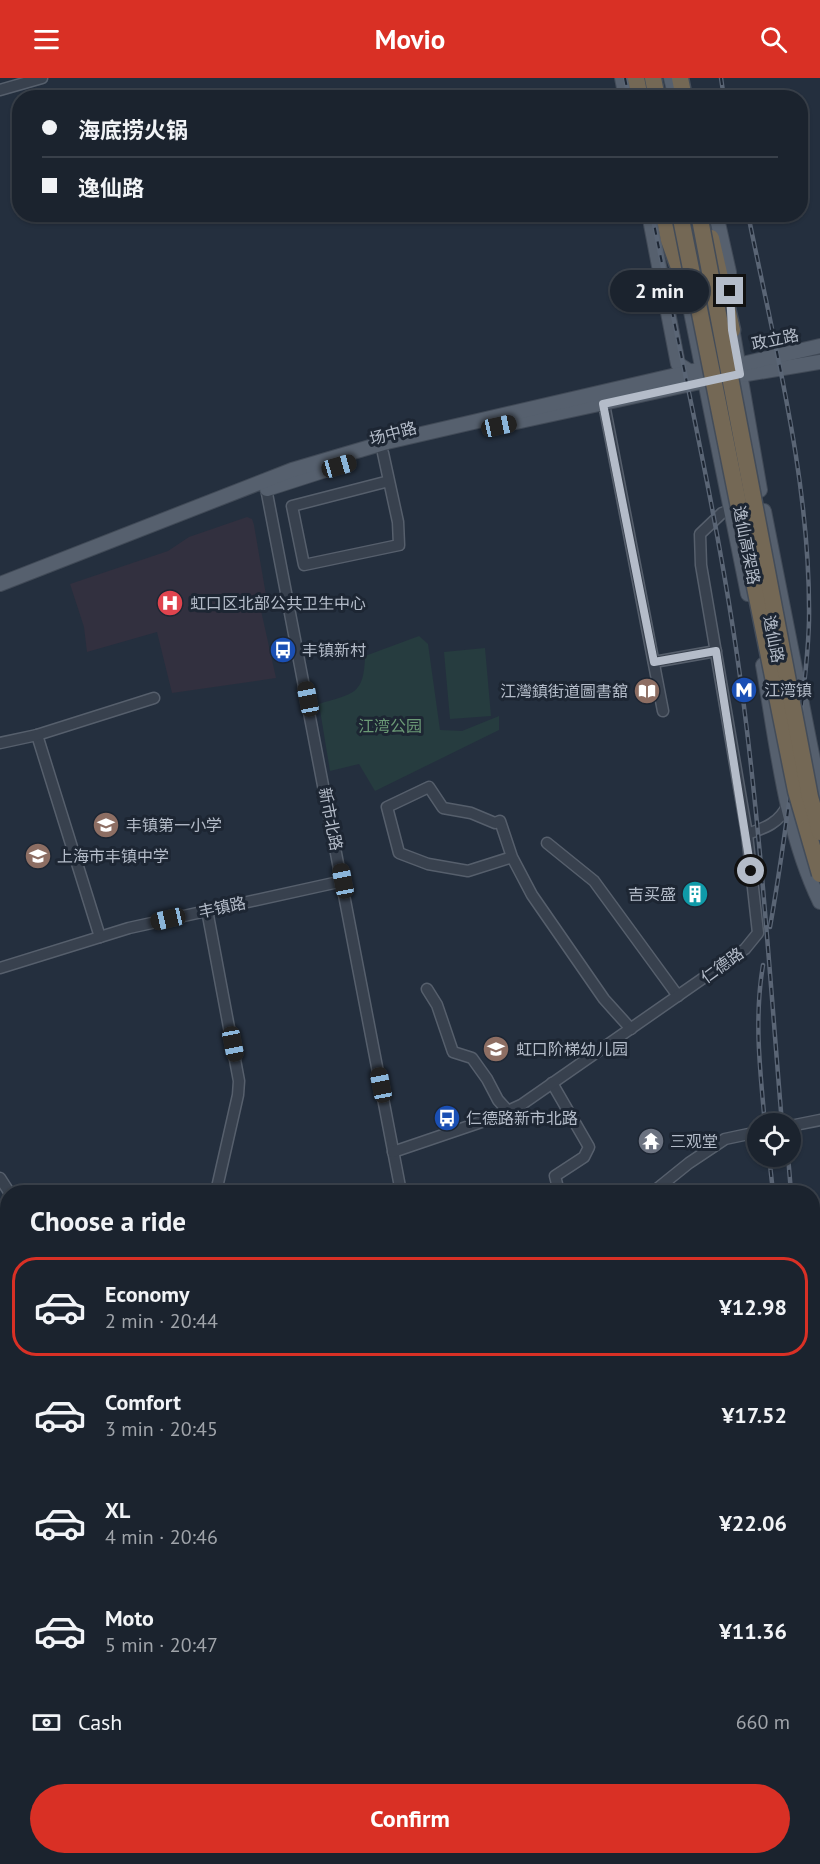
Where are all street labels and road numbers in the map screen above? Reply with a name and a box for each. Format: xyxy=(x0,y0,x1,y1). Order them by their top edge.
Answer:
street label: 政立路 xyxy=(749,324,801,354)
street label: 场中路 xyxy=(367,417,419,449)
street label: 逸仙高架路 xyxy=(730,504,764,586)
street label: 逸仙路 xyxy=(760,614,788,664)
street label: 新市北路 xyxy=(315,786,347,852)
street label: 丰镇路 xyxy=(196,892,248,922)
street label: 仁德路 xyxy=(697,943,747,987)

